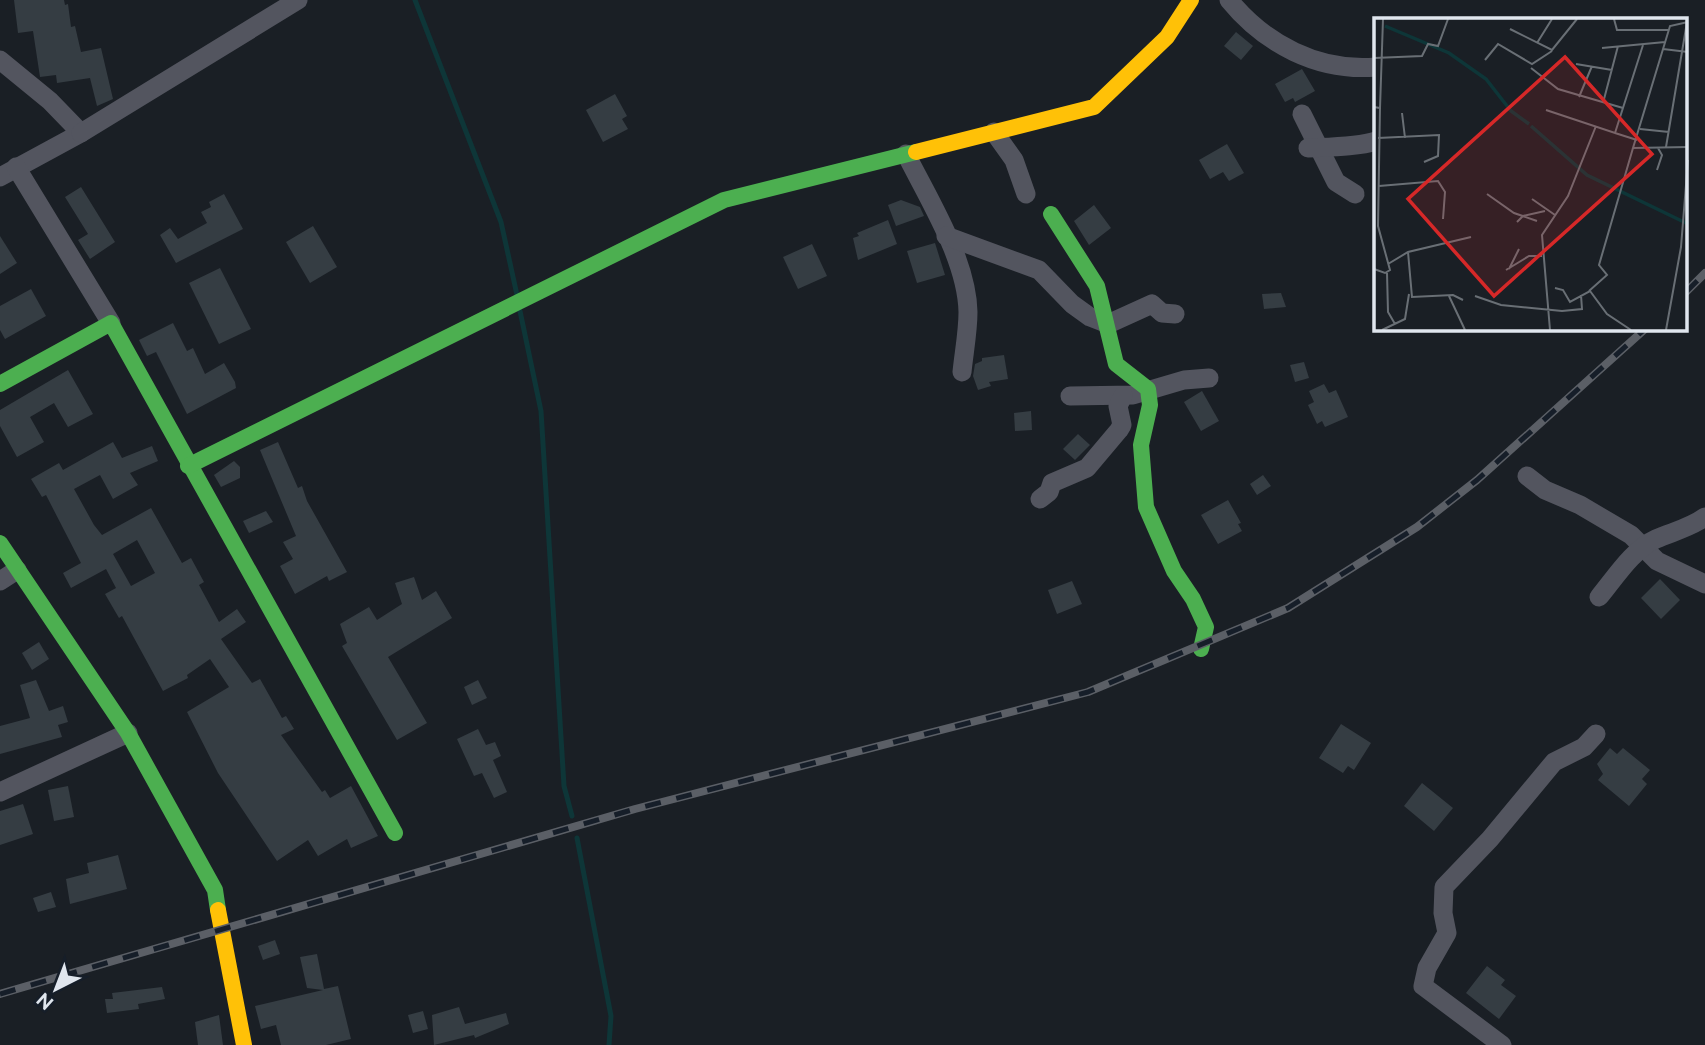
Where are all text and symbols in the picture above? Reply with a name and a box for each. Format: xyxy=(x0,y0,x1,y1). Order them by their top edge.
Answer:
inset map xyxy=(1374,18,1688,331)
north arrow xyxy=(21,954,91,1024)
text: N xyxy=(32,989,57,1015)

